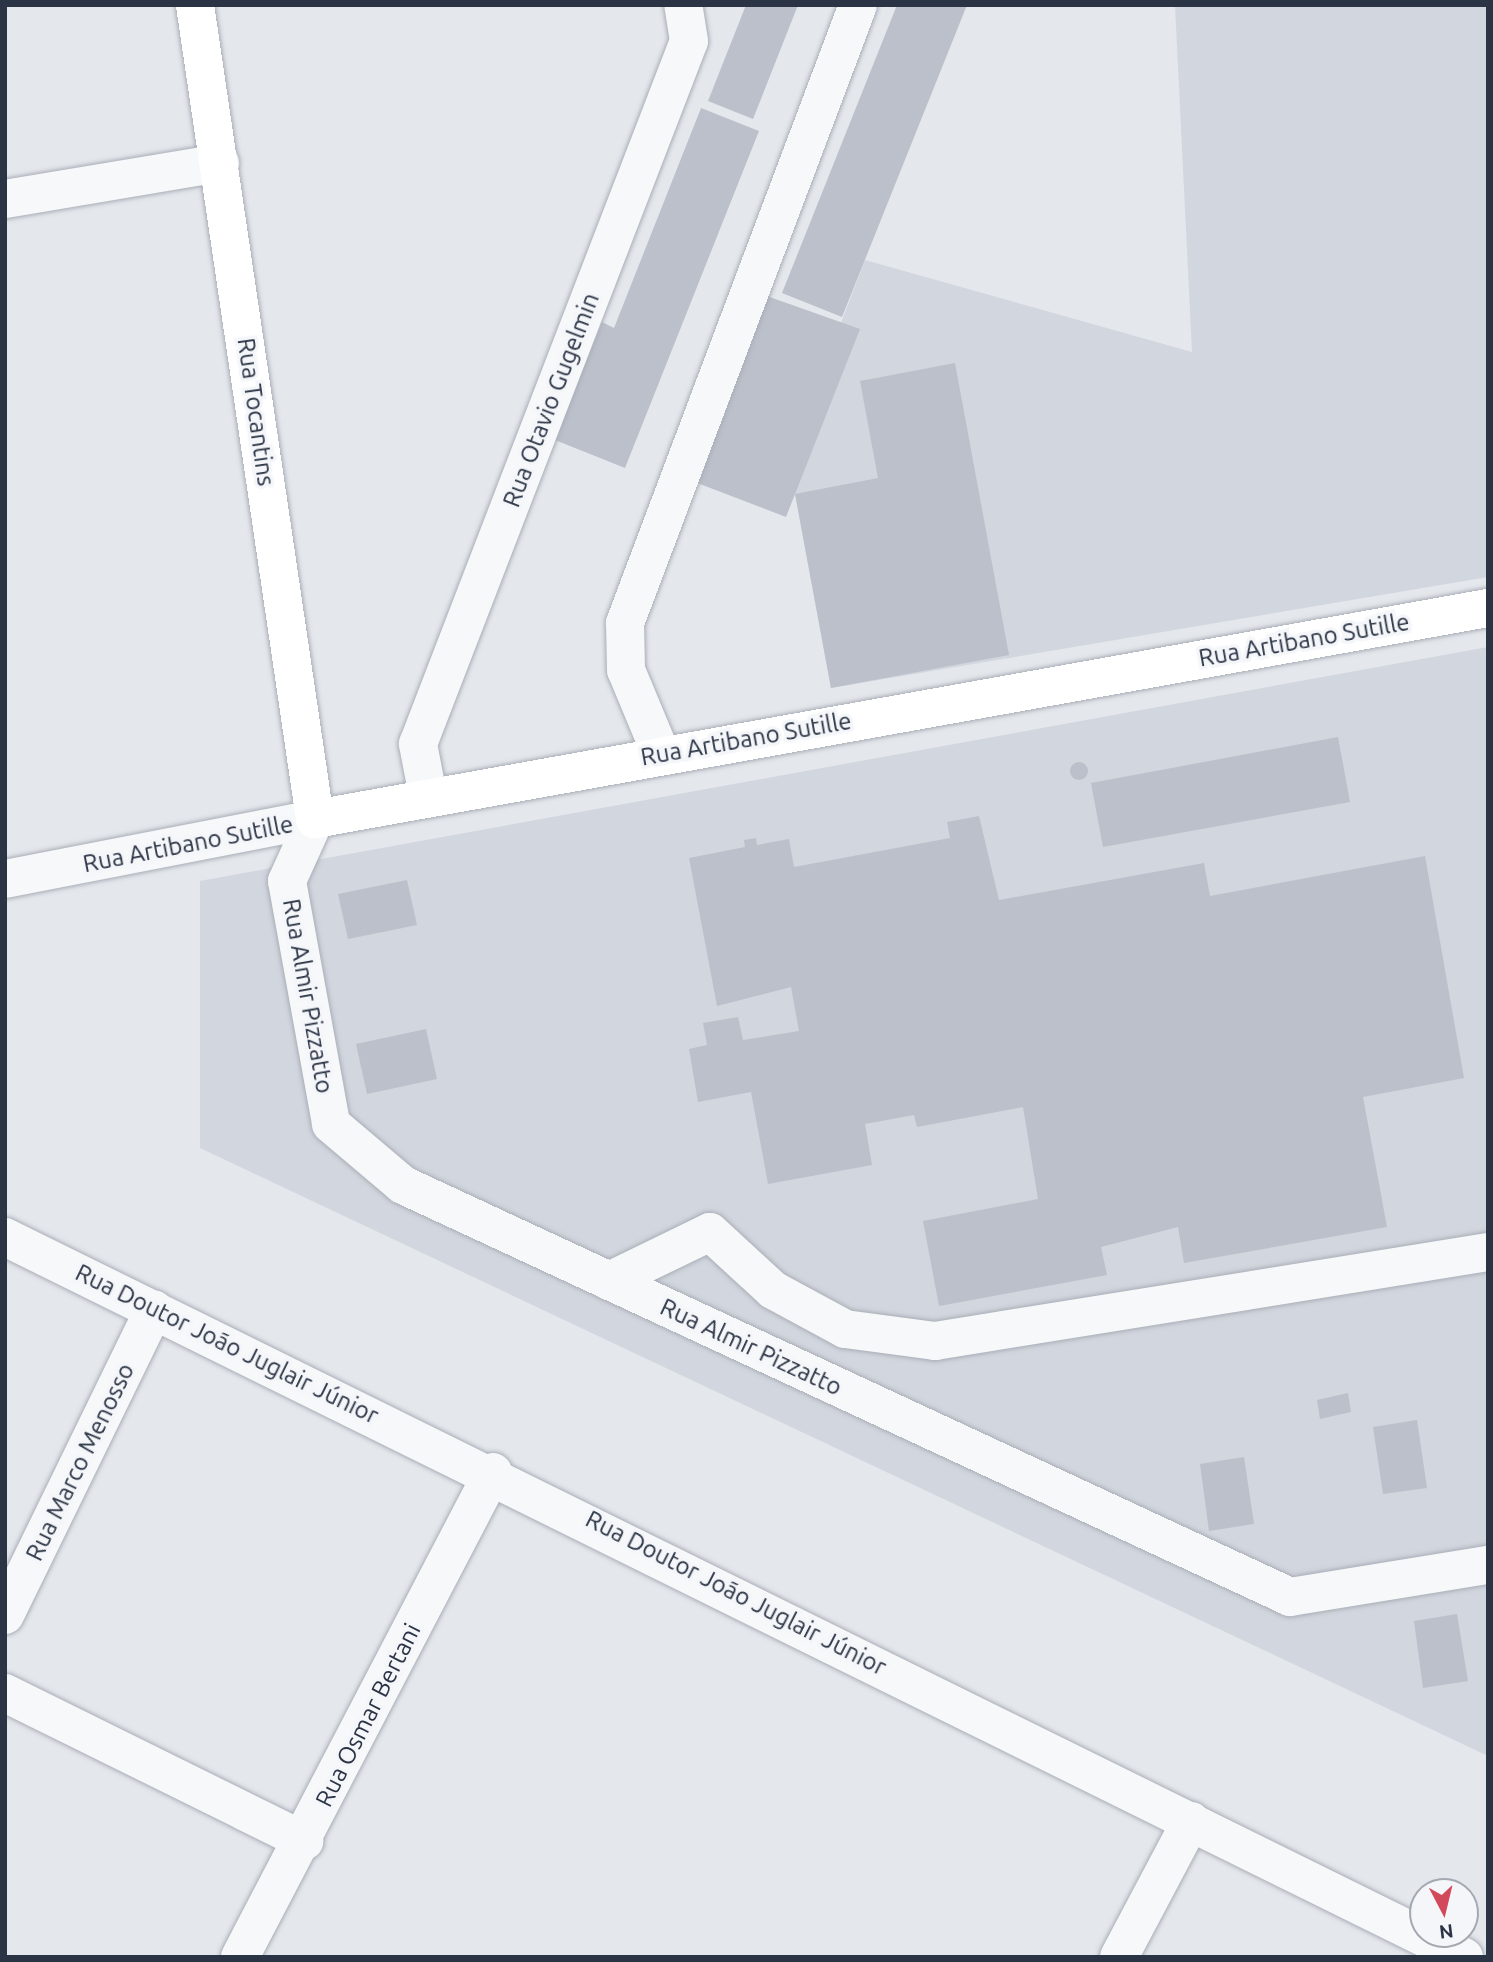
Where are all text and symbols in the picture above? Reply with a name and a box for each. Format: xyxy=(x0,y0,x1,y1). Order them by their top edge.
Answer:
street label: Rua Otavio Gugelmin xyxy=(497,289,605,511)
street label: Rua Tocantins xyxy=(231,336,281,488)
street label: Rua Artibano Sutille xyxy=(1196,607,1412,673)
street label: Rua Artibano Sutille xyxy=(638,706,854,772)
street label: Rua Artibano Sutille xyxy=(80,810,296,878)
street label: Rua Almir Pizzatto xyxy=(277,897,339,1095)
street label: Rua Doutor João Juglair Júnior xyxy=(71,1258,383,1430)
street label: Rua Almir Pizzatto xyxy=(656,1292,846,1402)
street label: Rua Marco Menosso xyxy=(20,1359,140,1565)
street label: Rua Doutor João Juglair Júnior xyxy=(581,1504,891,1682)
street label: Rua Osmar Bertani xyxy=(309,1618,427,1812)
north arrow xyxy=(1409,1878,1479,1948)
text: N xyxy=(1438,1920,1455,1944)

